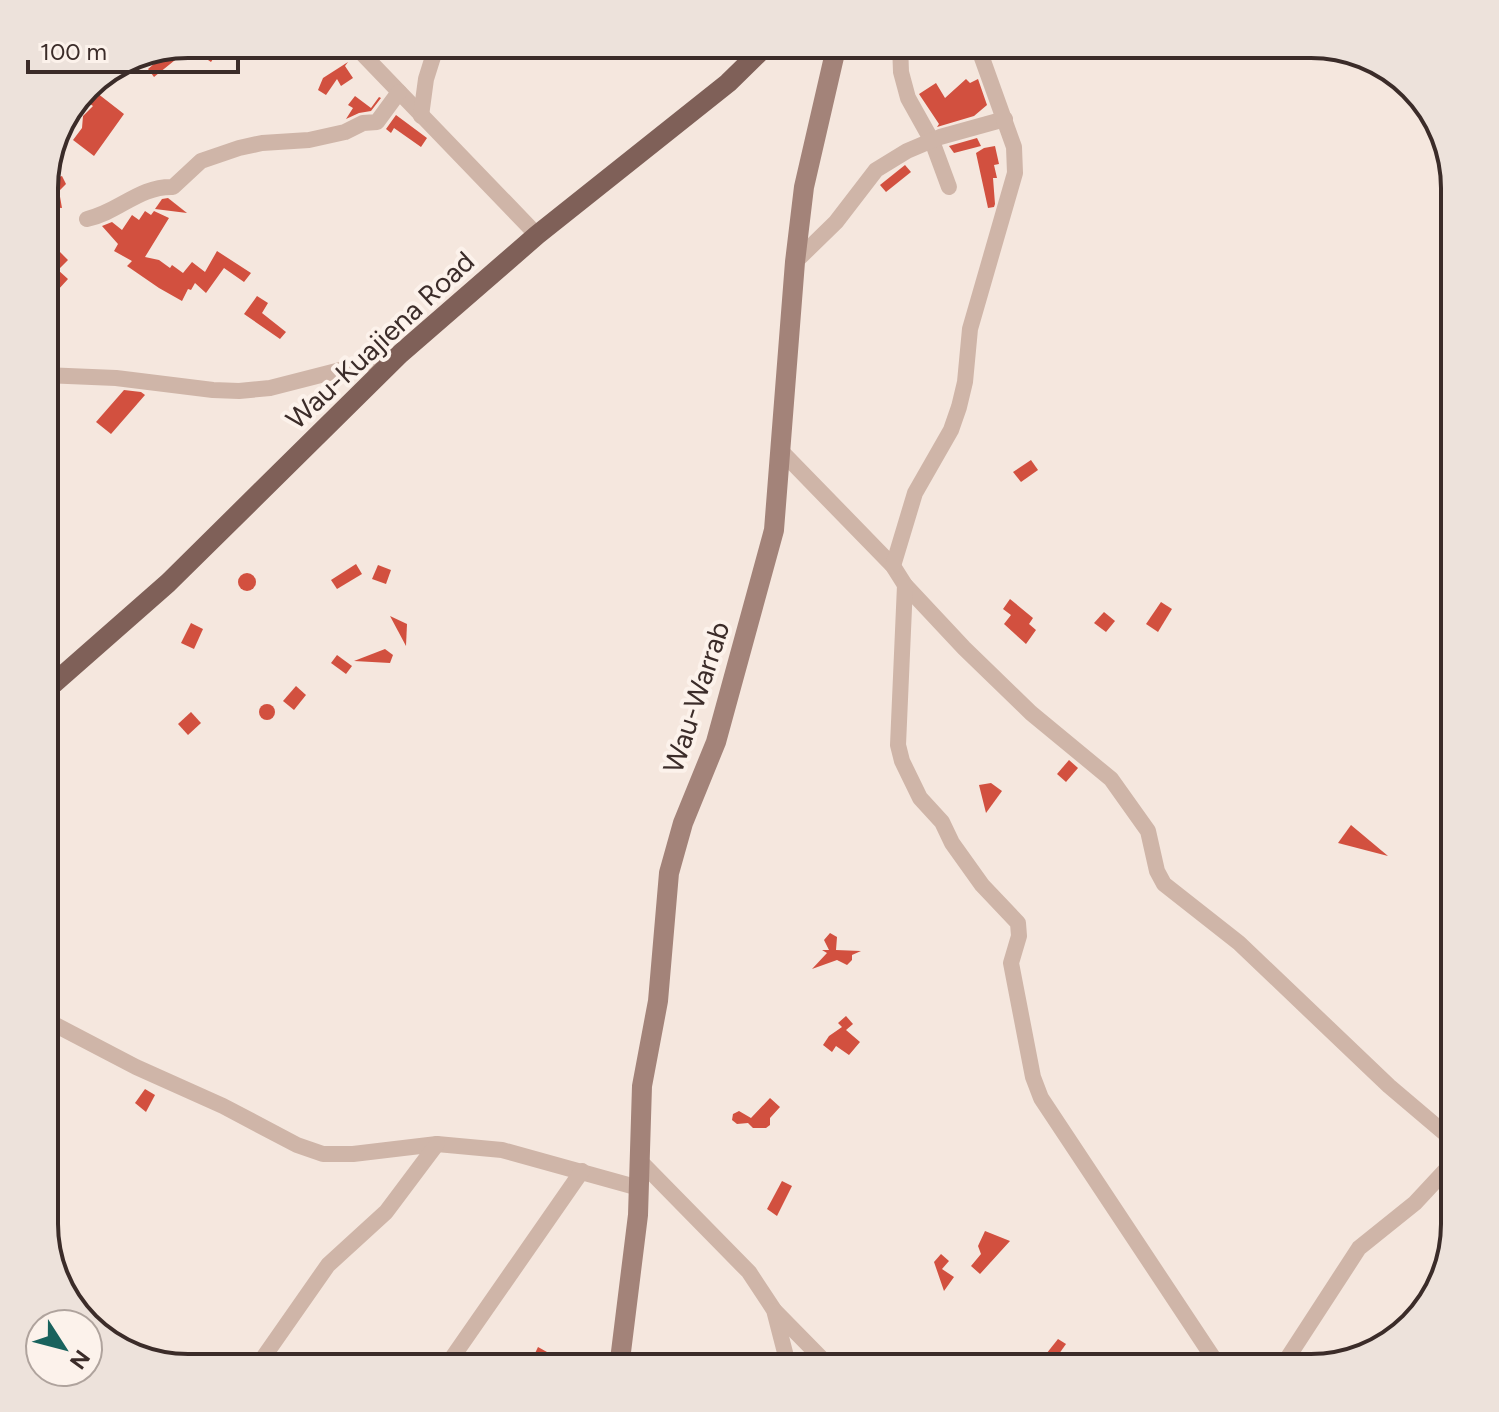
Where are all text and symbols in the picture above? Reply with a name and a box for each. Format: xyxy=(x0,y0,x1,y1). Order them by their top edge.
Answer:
scale bar xyxy=(28,24,238,74)
text: 100 m xyxy=(40,37,107,66)
street label: Wau-Kuajiena Road xyxy=(279,244,481,436)
street label: Wau-Warrab xyxy=(656,617,736,777)
north arrow xyxy=(24,1308,104,1388)
text: N xyxy=(64,1345,96,1374)

